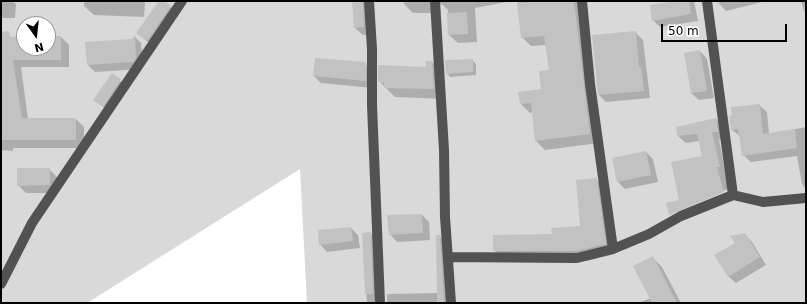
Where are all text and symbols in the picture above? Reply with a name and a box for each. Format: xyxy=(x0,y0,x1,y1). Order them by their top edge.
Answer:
north arrow xyxy=(16,16,56,56)
scale bar xyxy=(663,16,789,42)
text: 50 m xyxy=(668,24,699,38)
text: N xyxy=(33,40,45,55)

